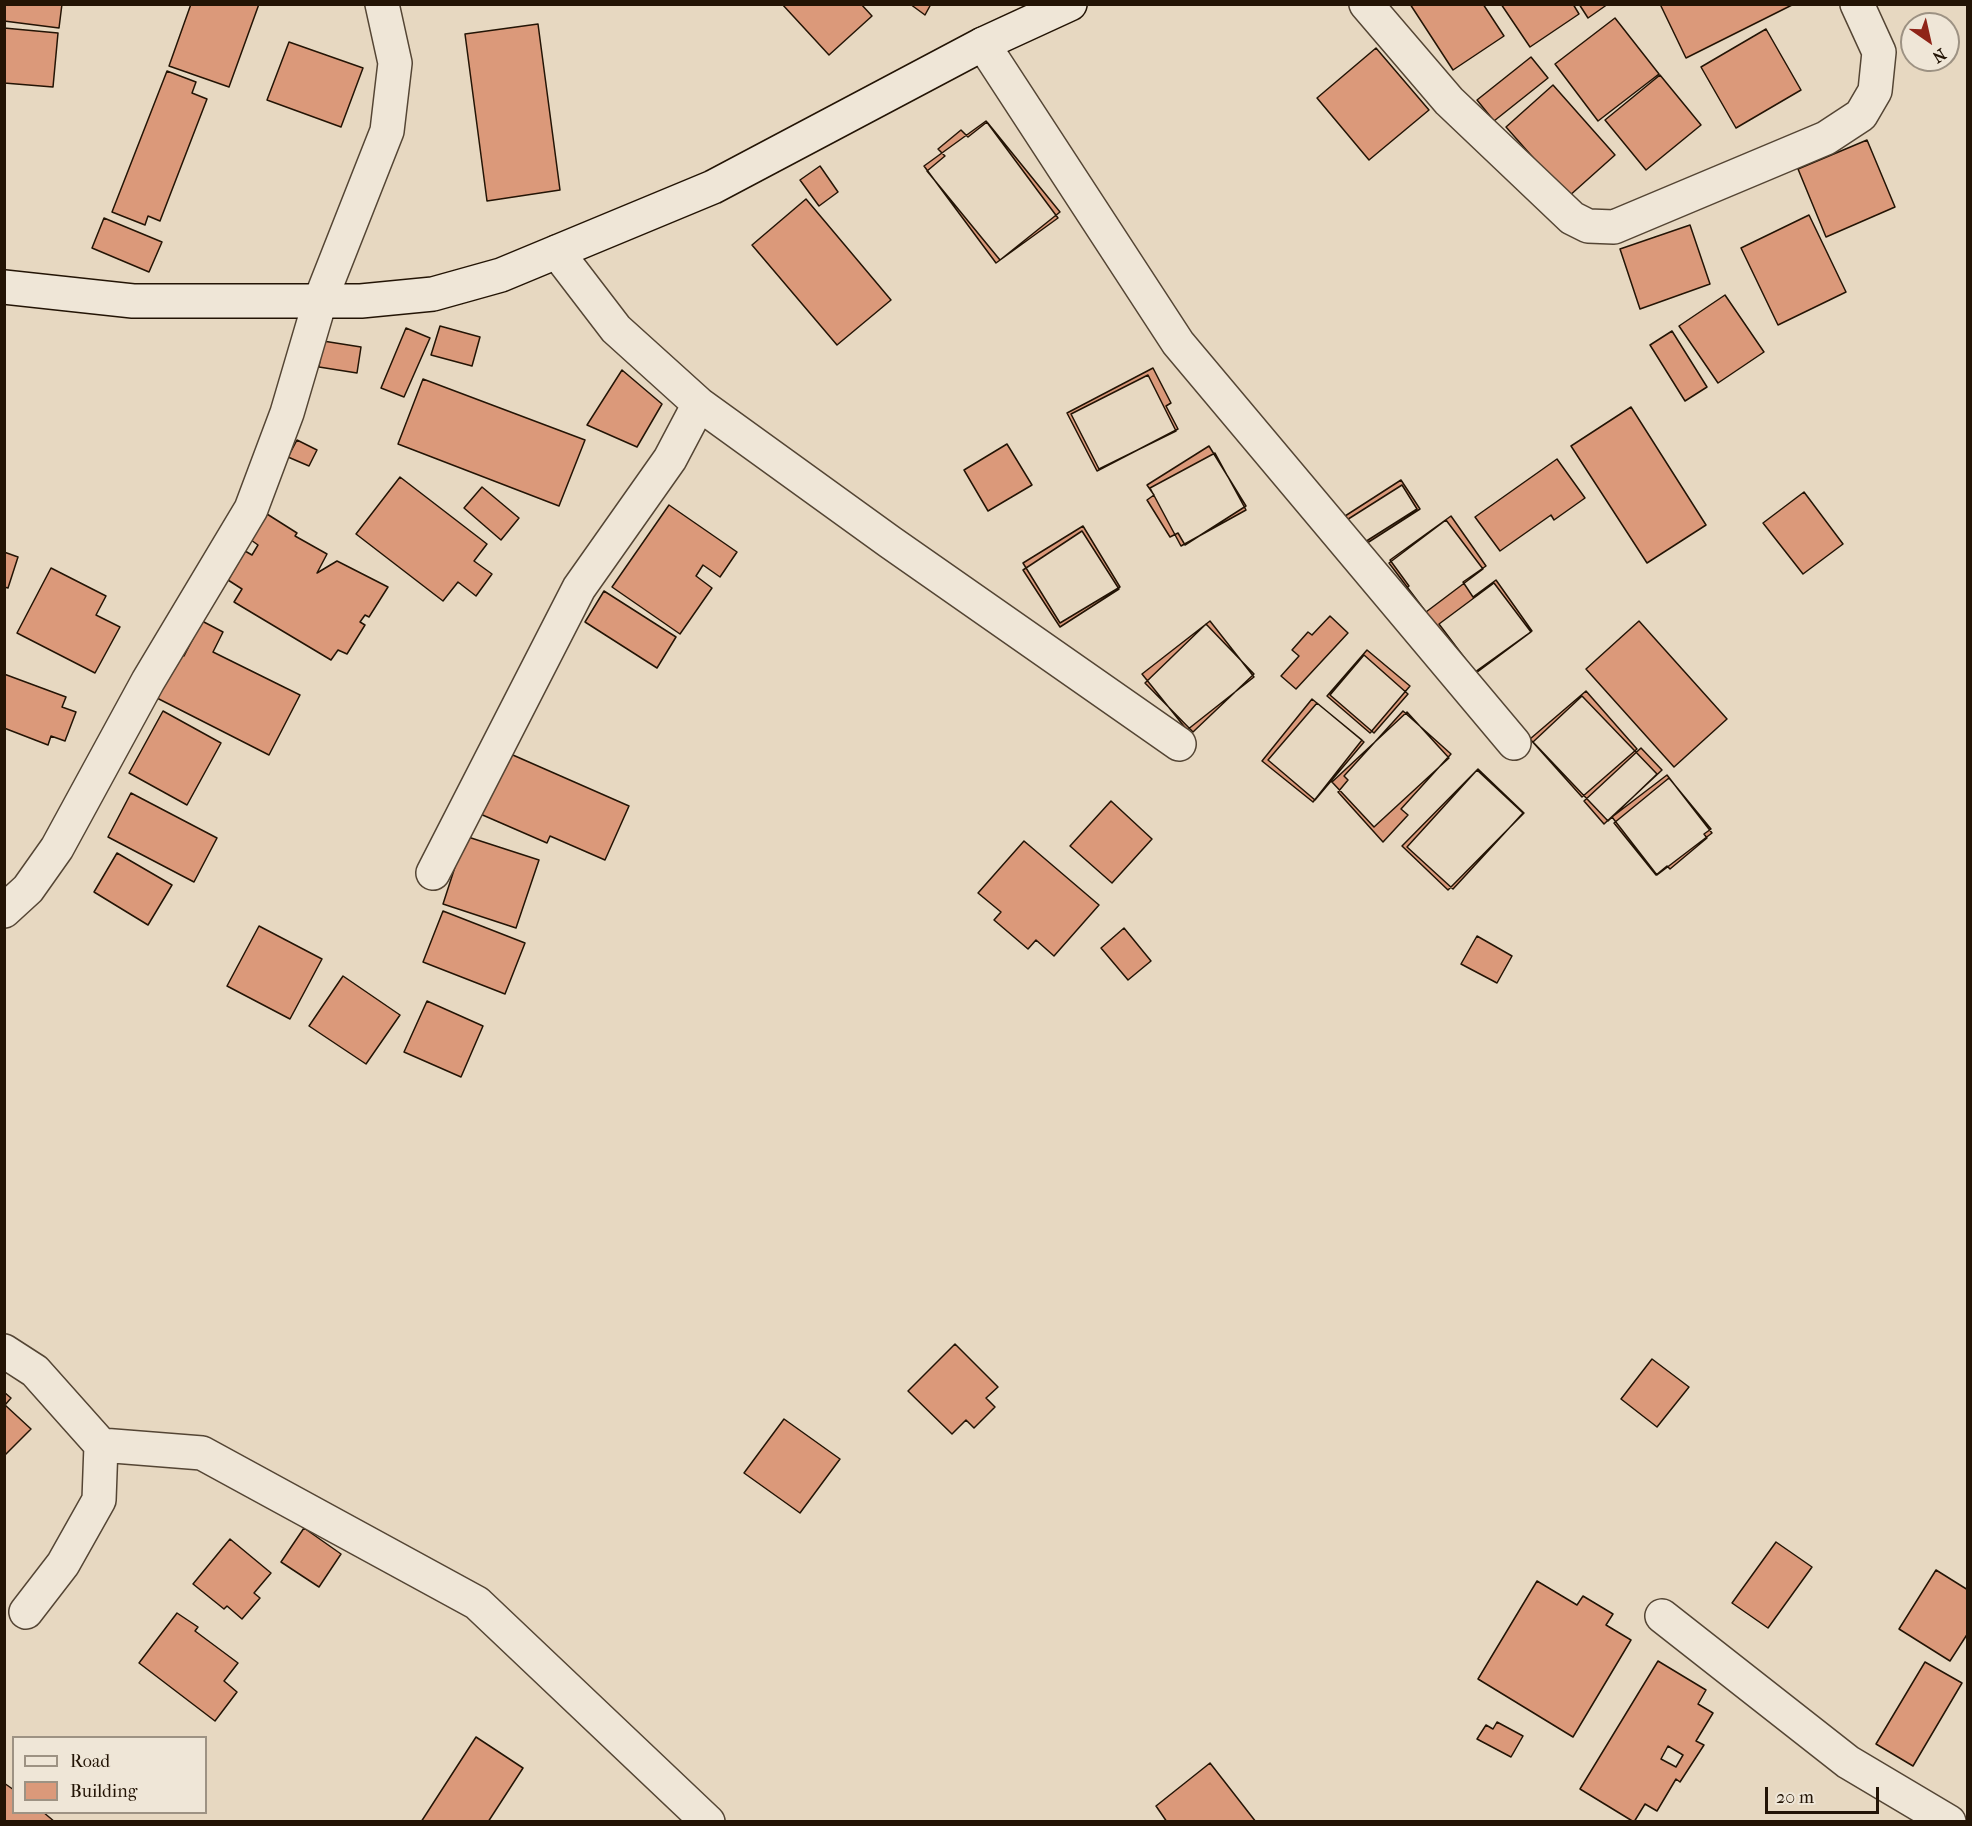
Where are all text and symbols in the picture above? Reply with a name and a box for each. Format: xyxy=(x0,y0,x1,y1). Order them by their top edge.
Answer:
north arrow xyxy=(1900,12,1960,72)
text: N xyxy=(1929,44,1950,67)
legend xyxy=(12,1736,207,1814)
text: Road xyxy=(70,1751,110,1772)
scale bar xyxy=(1768,1775,1882,1813)
text: Building xyxy=(70,1781,137,1802)
text: 20 m xyxy=(1776,1787,1814,1808)

